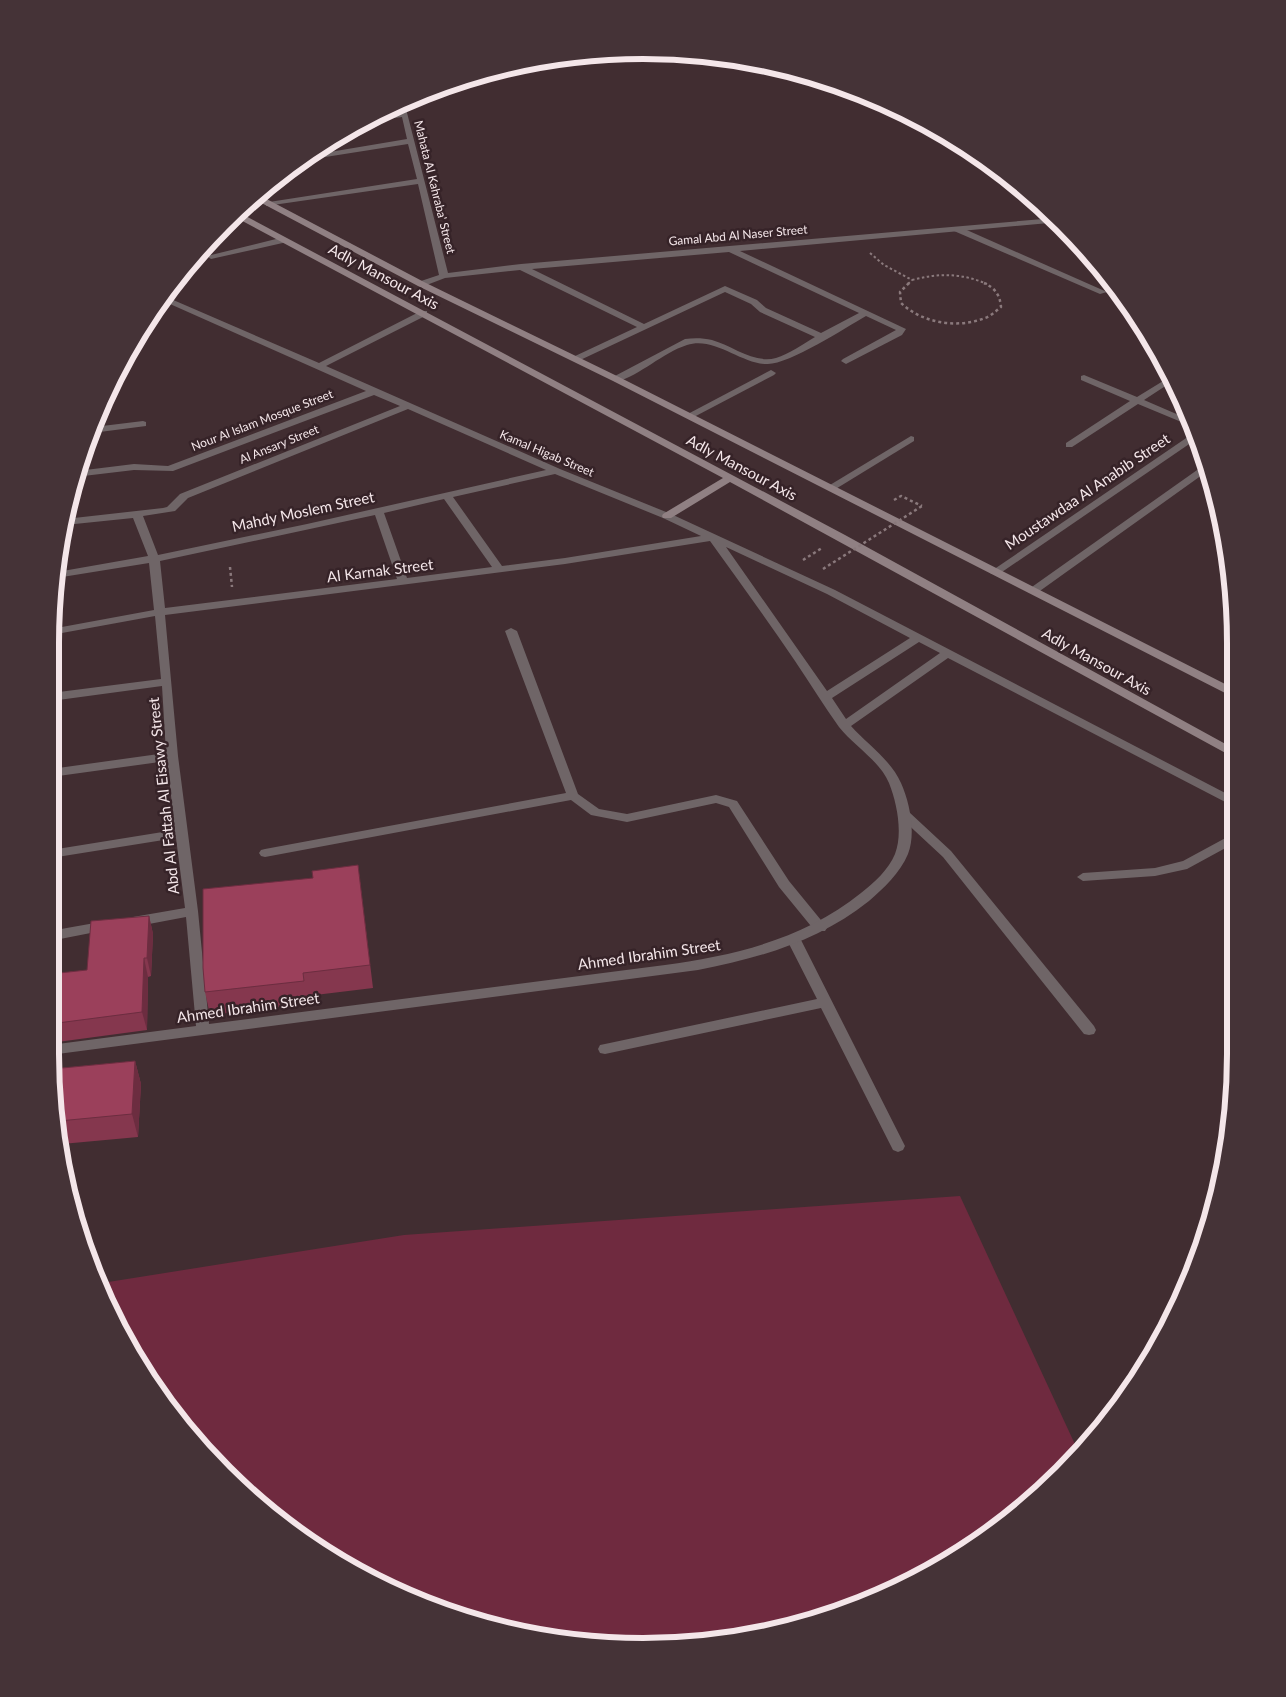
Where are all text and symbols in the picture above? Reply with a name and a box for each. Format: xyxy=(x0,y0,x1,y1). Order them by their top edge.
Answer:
street label: Mahata Al Kahraba' Street xyxy=(411,119,459,256)
street label: Gamal Abd Al Naser Street xyxy=(668,221,809,249)
street label: Adly Mansour Axis xyxy=(326,239,442,313)
street label: Nour Al Islam Mosque Street xyxy=(189,386,336,454)
street label: Al Ansary Street xyxy=(237,421,322,467)
street label: Kamal Higab Street xyxy=(498,426,597,480)
street label: Moustawdaa Al Anabib Street xyxy=(1001,429,1173,553)
street label: Adly Mansour Axis xyxy=(684,430,800,504)
street label: Mahdy Moslem Street xyxy=(230,487,376,535)
street label: Al Karnak Street xyxy=(326,554,435,585)
street label: Adly Mansour Axis xyxy=(1039,623,1155,699)
street label: Abd Al Fattah Al Eisawy Street xyxy=(144,696,182,895)
street label: Ahmed Ibrahim Street xyxy=(576,935,722,973)
street label: Ahmed Ibrahim Street xyxy=(175,988,321,1026)

